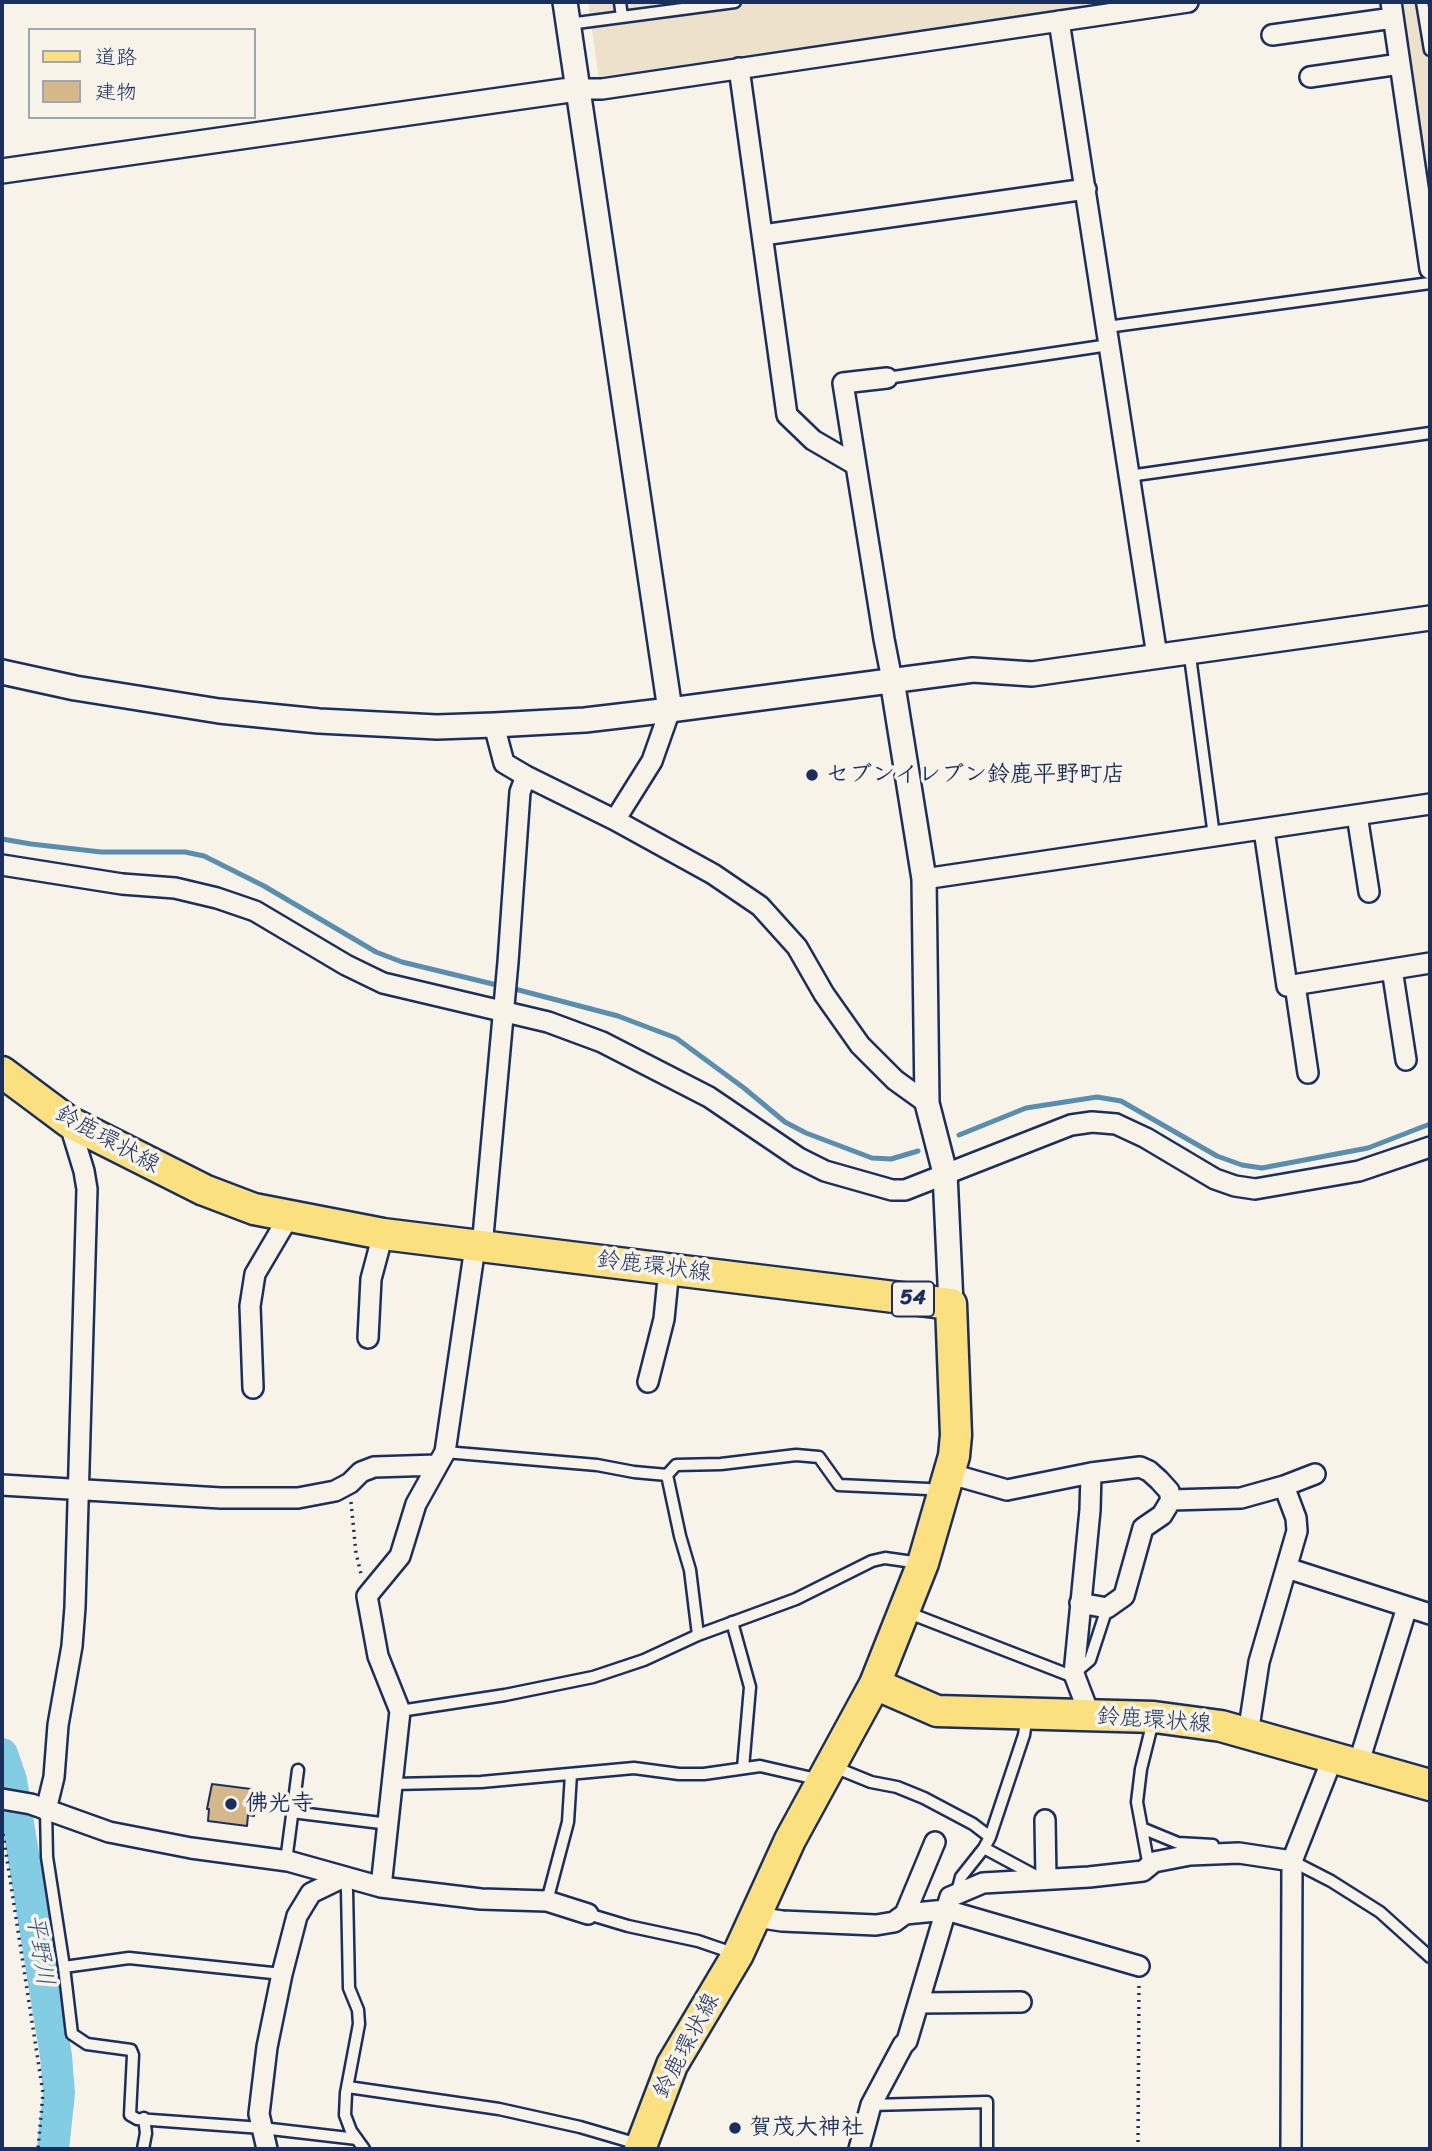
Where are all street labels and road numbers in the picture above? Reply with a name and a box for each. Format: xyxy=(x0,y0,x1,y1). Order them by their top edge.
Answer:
street label: 鈴鹿環状線 xyxy=(50,1100,164,1180)
street label: 鈴鹿環状線 xyxy=(595,1246,713,1288)
road number: 54 xyxy=(892,1282,934,1316)
street label: 鈴鹿環状線 xyxy=(1096,1703,1212,1739)
street label: 鈴鹿環状線 xyxy=(648,1989,726,2103)

